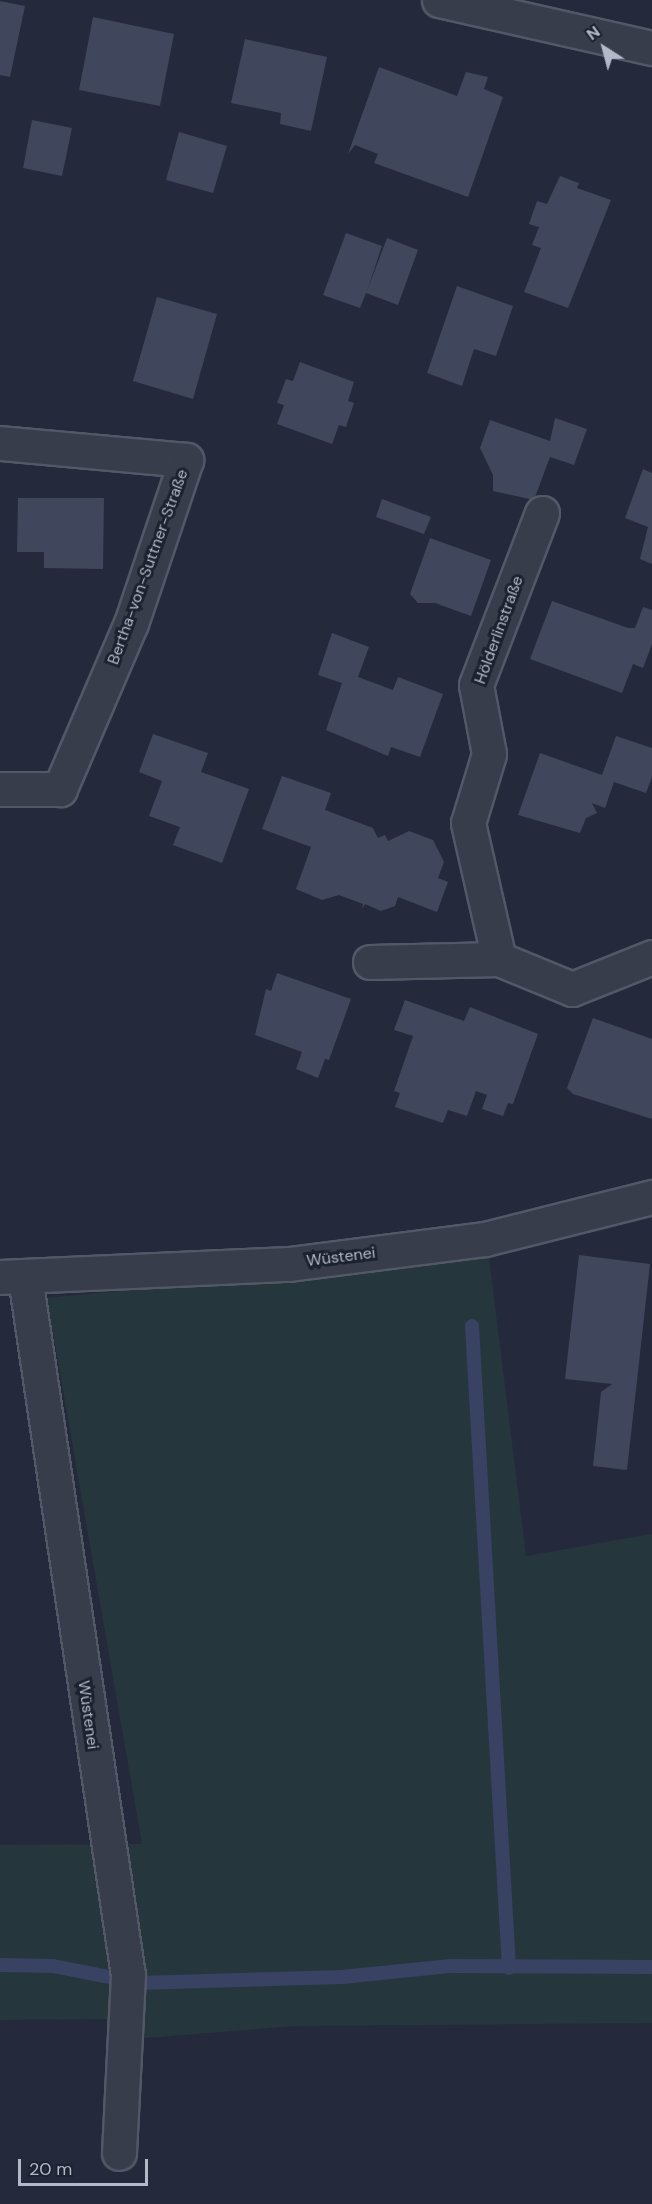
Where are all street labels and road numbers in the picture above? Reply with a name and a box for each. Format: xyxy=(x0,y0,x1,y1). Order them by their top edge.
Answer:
street label: Bertha-von-Suttner-Straße xyxy=(104,467,192,667)
street label: Hölderlinstraße xyxy=(471,573,527,687)
street label: Wüstenei xyxy=(305,1243,377,1271)
street label: Wüstenei xyxy=(74,1679,102,1751)

